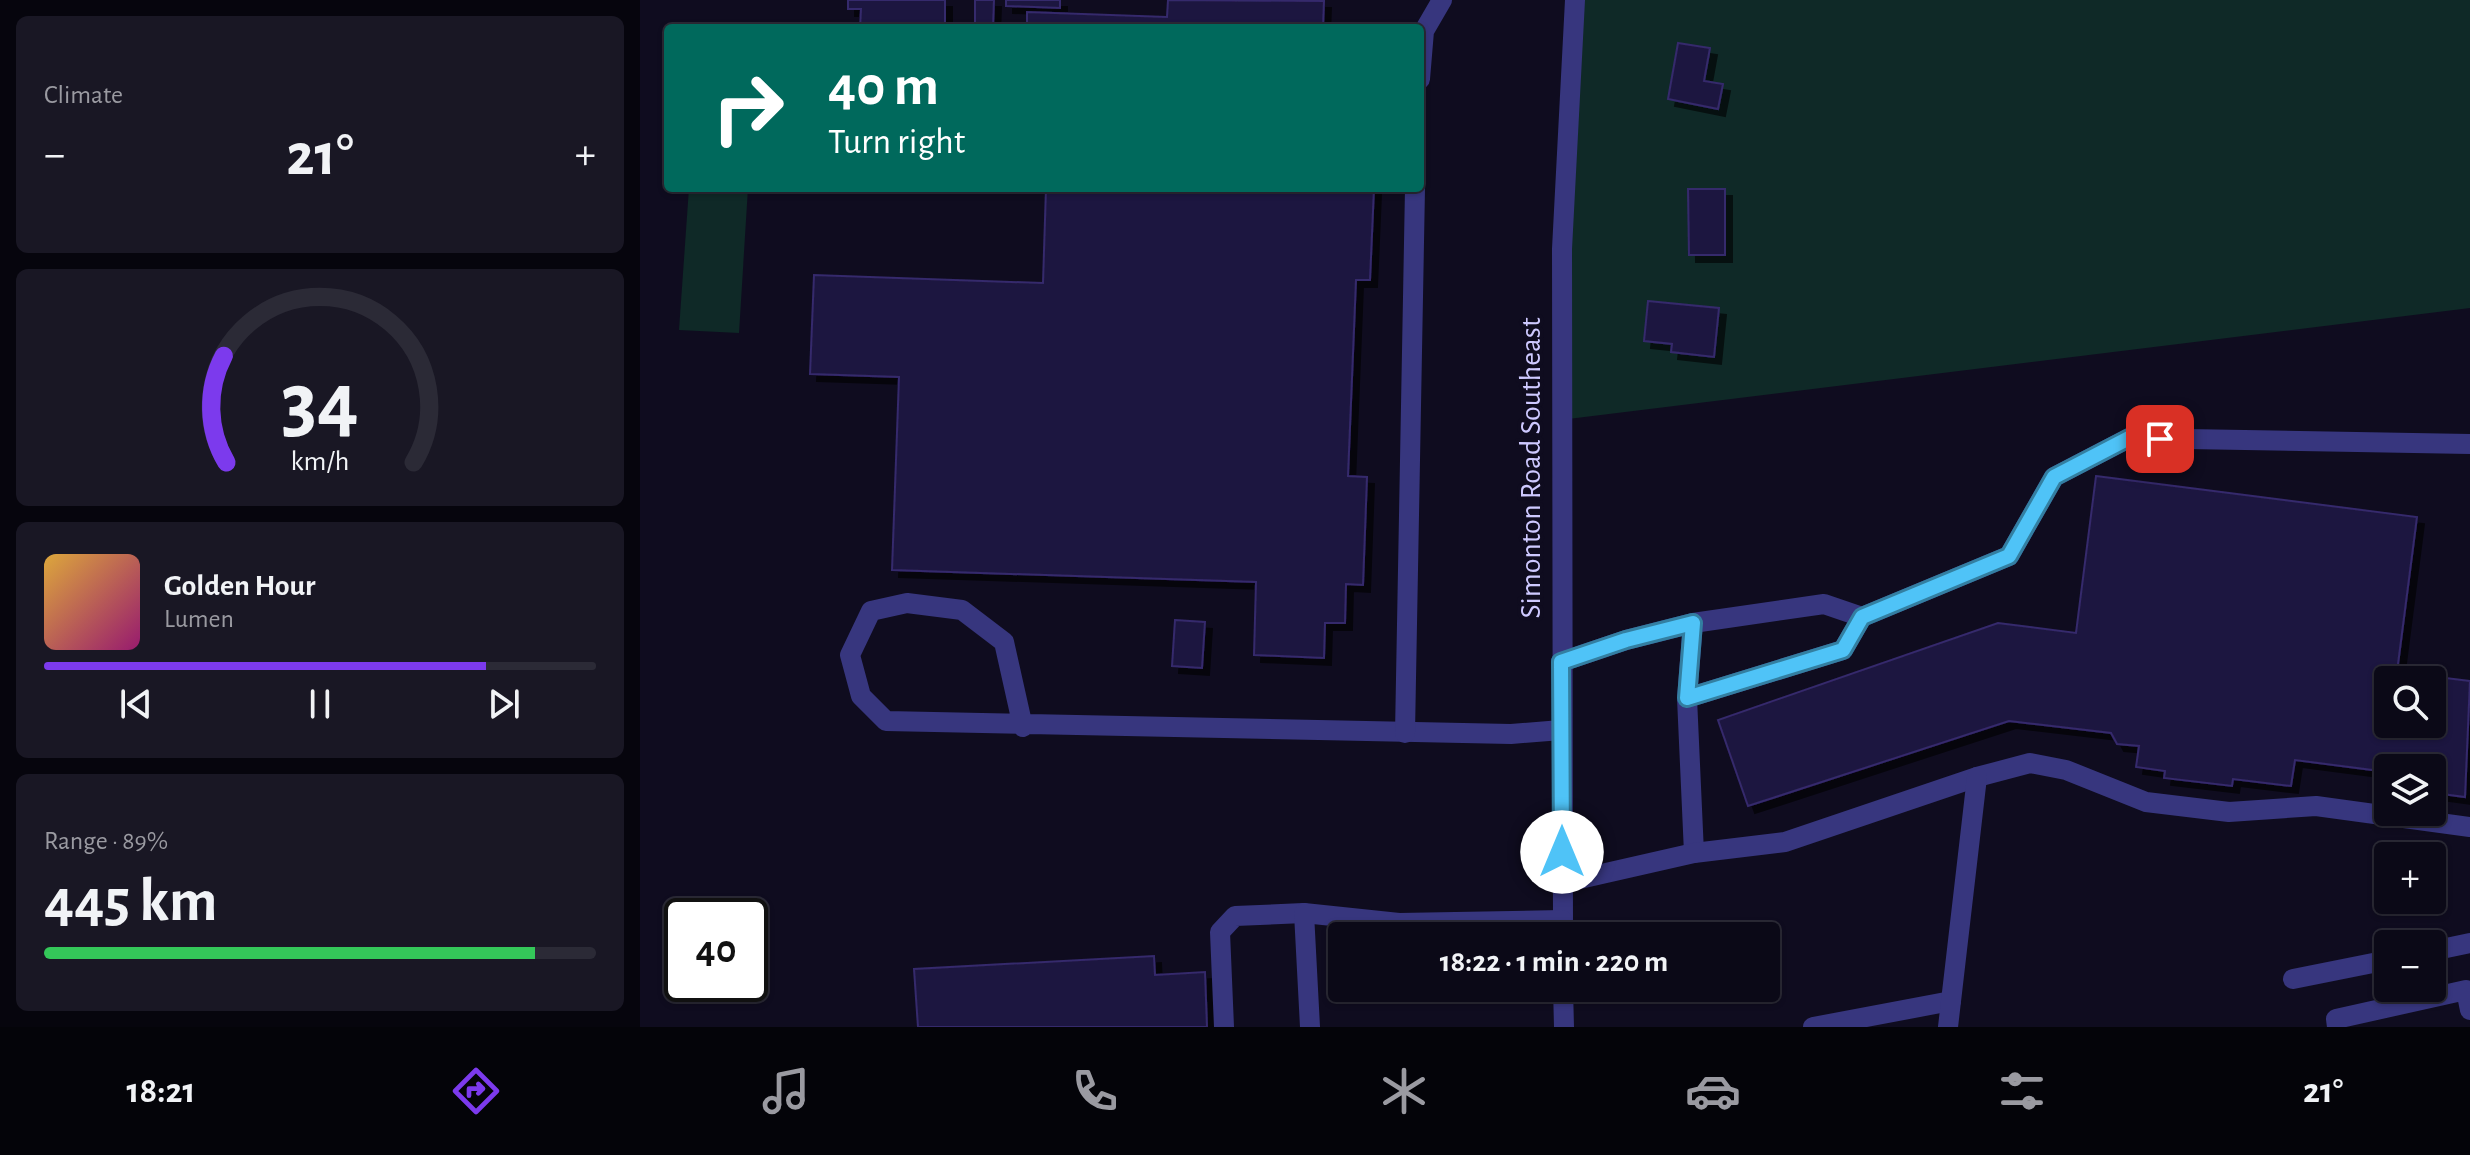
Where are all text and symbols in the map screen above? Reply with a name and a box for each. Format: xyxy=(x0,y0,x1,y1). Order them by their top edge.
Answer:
icon: right xyxy=(696,56,800,160)
text: 40 m xyxy=(828,59,939,115)
text: Climate xyxy=(44,82,123,108)
text: Turn right xyxy=(828,124,965,160)
text: 21° xyxy=(286,126,354,186)
text: − xyxy=(44,133,65,177)
text: + xyxy=(575,133,596,177)
street label: Simonton Road Southeast xyxy=(1516,317,1546,619)
text: 34 xyxy=(281,362,359,446)
pin xyxy=(2126,405,2194,473)
icon: arrive xyxy=(2138,417,2182,461)
text: km/h xyxy=(291,447,349,476)
text: Golden Hour xyxy=(164,571,316,601)
text: Lumen xyxy=(164,606,234,632)
map controls xyxy=(2374,666,2446,1002)
button: search xyxy=(2374,666,2446,738)
icon: previous xyxy=(114,682,158,726)
icon: pause xyxy=(298,682,342,726)
icon: next xyxy=(482,682,526,726)
button: layers xyxy=(2374,754,2446,826)
position arrow xyxy=(1520,810,1604,894)
text: Range · 89% xyxy=(44,828,168,854)
button: + xyxy=(2374,842,2446,914)
text: 445 km xyxy=(44,872,217,932)
speed limit sign: 40 xyxy=(664,898,768,1002)
button: − xyxy=(2374,930,2446,1002)
text: 18:22 · 1 min · 220 m xyxy=(1440,947,1668,977)
icon: directions xyxy=(448,1063,504,1119)
icon: music xyxy=(758,1063,814,1119)
icon: phone xyxy=(1067,1063,1123,1119)
icon: climate xyxy=(1376,1063,1432,1119)
icon: car xyxy=(1685,1063,1741,1119)
icon: filters xyxy=(1994,1063,2050,1119)
text: 18:21 xyxy=(127,1073,195,1109)
text: 21° xyxy=(2303,1073,2343,1109)

